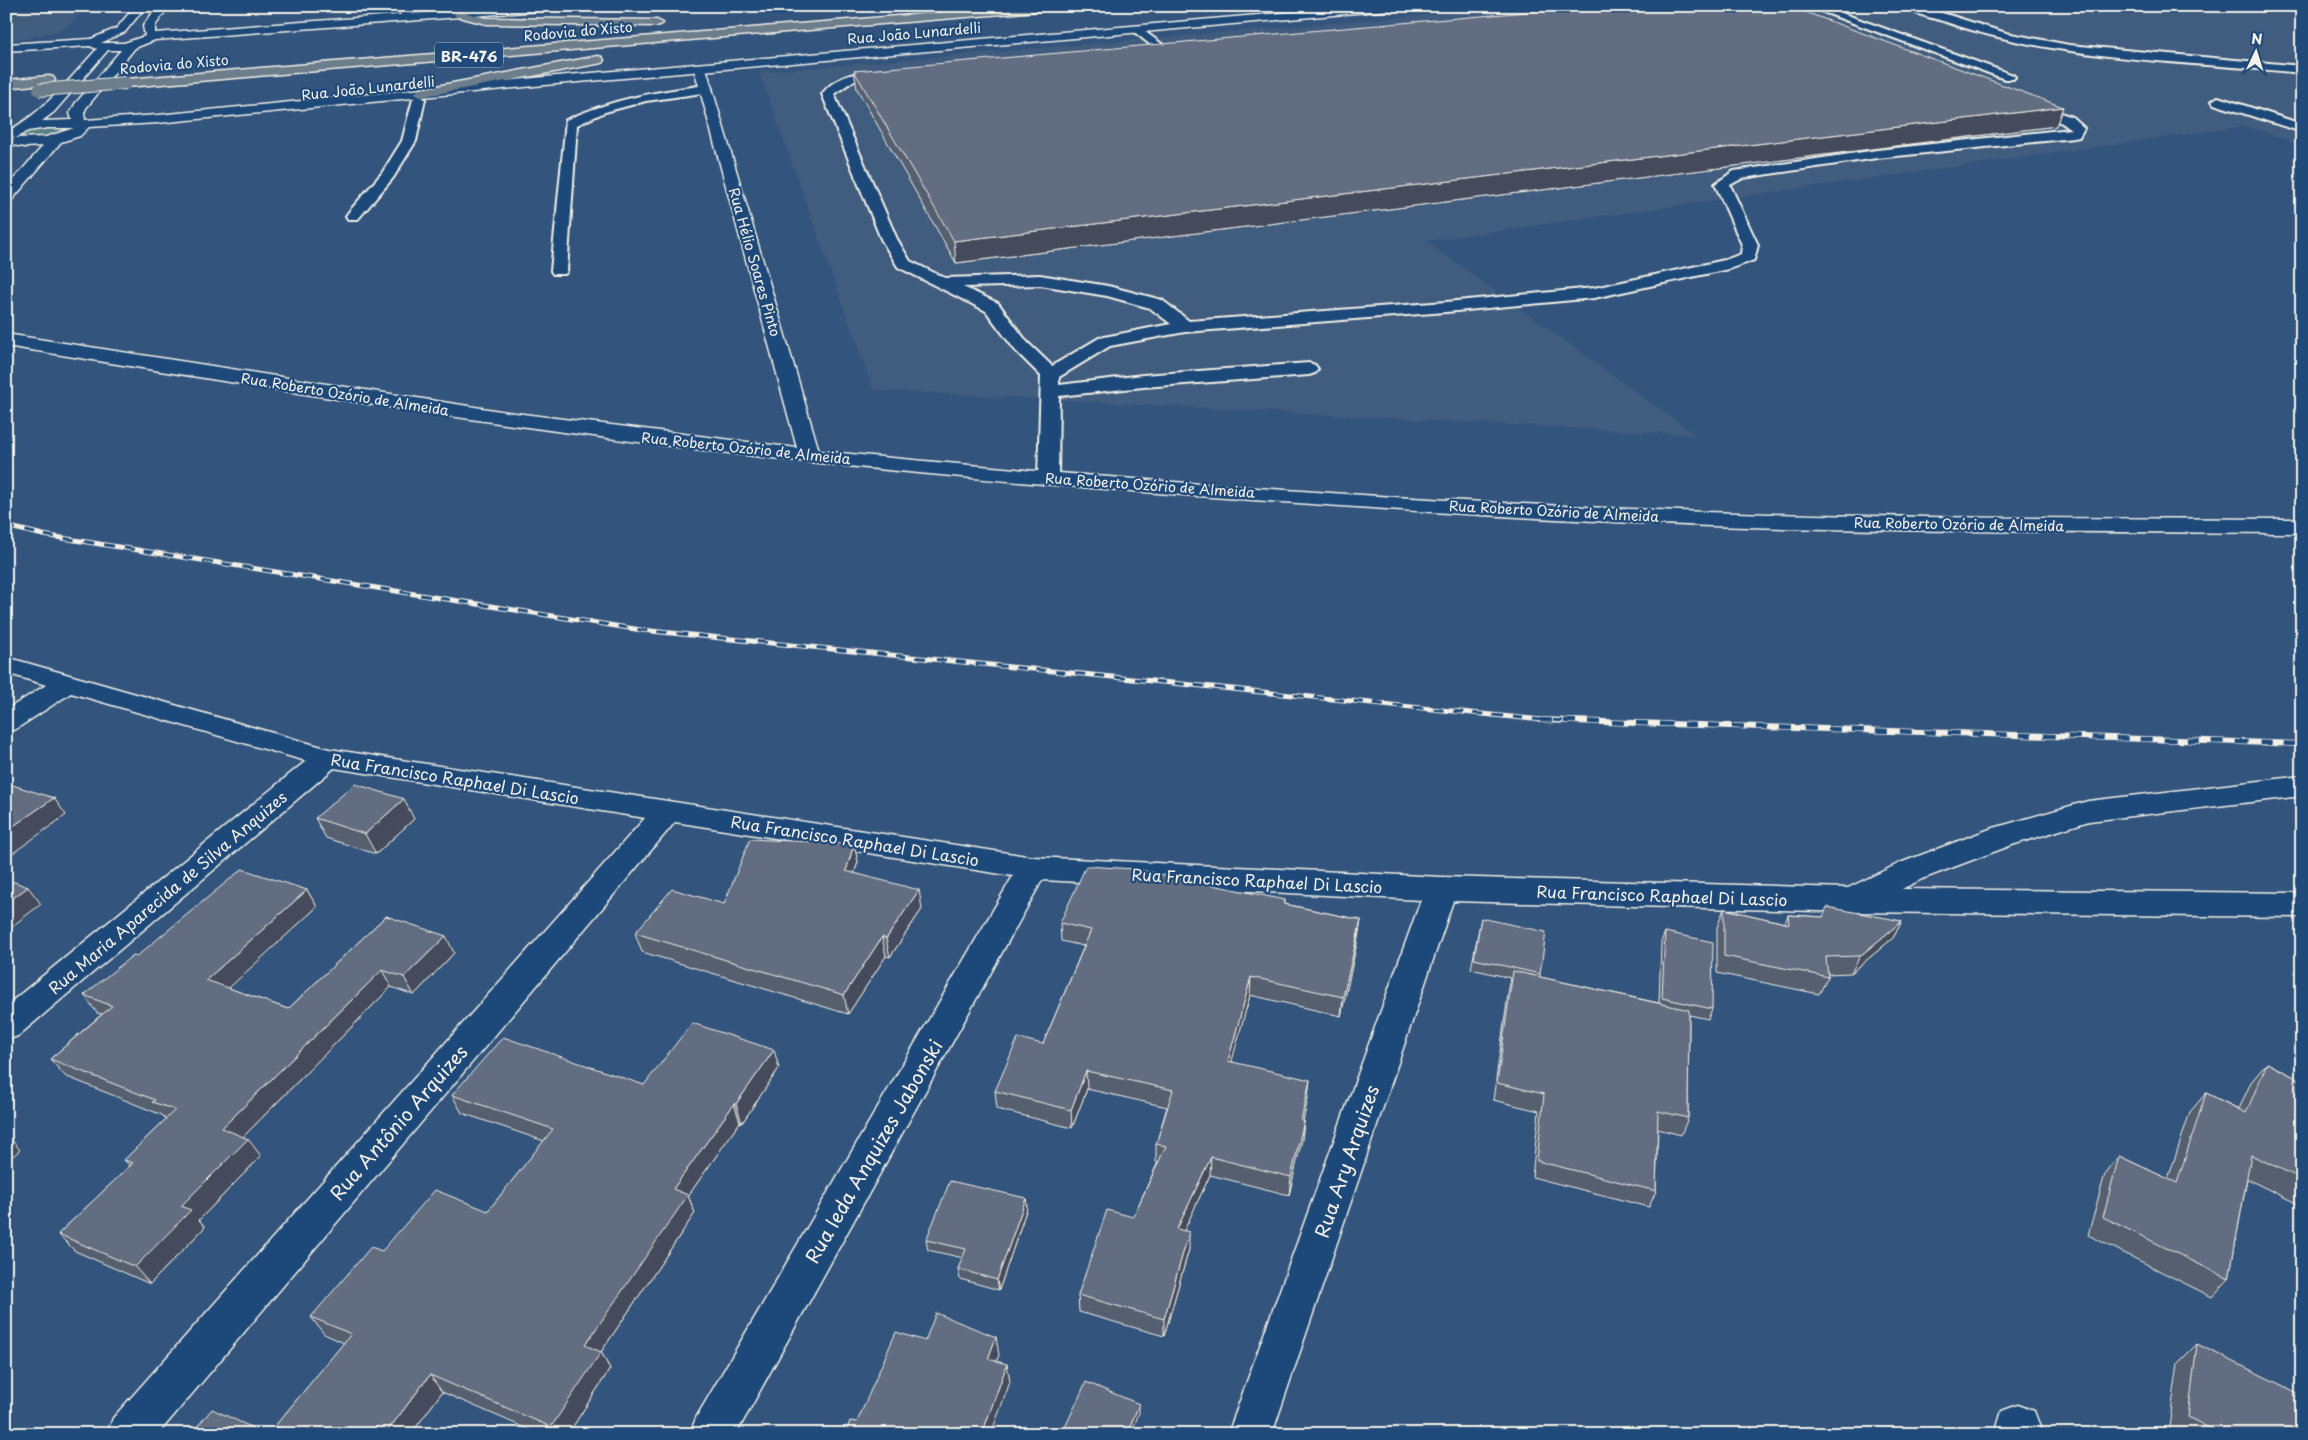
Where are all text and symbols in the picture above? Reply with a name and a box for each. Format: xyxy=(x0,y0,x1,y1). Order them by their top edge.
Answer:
street label: Rodovia do Xisto xyxy=(523,16,634,46)
street label: Rua João Lunardelli xyxy=(846,17,982,49)
north arrow xyxy=(2230,28,2280,78)
text: N xyxy=(2251,28,2263,49)
road number: BR-476 xyxy=(435,42,503,68)
street label: Rodovia do Xisto xyxy=(119,49,230,79)
street label: Rua João Lunardelli xyxy=(300,71,436,105)
street label: Rua Hélio Soares Pinto xyxy=(724,185,786,339)
street label: Rua Roberto Ozório de Almeida xyxy=(239,367,451,421)
street label: Rua Roberto Ozório de Almeida xyxy=(640,427,852,469)
street label: Rua Roberto Ozório de Almeida xyxy=(1044,467,1256,503)
street label: Rua Roberto Ozório de Almeida xyxy=(1448,495,1660,527)
street label: Rua Roberto Ozório de Almeida xyxy=(1854,512,2065,536)
street label: Rua Francisco Raphael Di Lascio xyxy=(329,747,581,810)
street label: Rua Maria Aparecida de Silva Anquizes xyxy=(42,785,292,999)
street label: Rua Francisco Raphael Di Lascio xyxy=(729,809,981,872)
street label: Rua Francisco Raphael Di Lascio xyxy=(1131,861,1383,899)
street label: Rua Francisco Raphael Di Lascio xyxy=(1536,879,1788,911)
street label: Rua Ieda Anquizes Jabonski xyxy=(797,1034,949,1268)
street label: Rua Antônio Arquizes xyxy=(323,1038,473,1206)
street label: Rua Ary Arquizes xyxy=(1307,1081,1385,1241)

